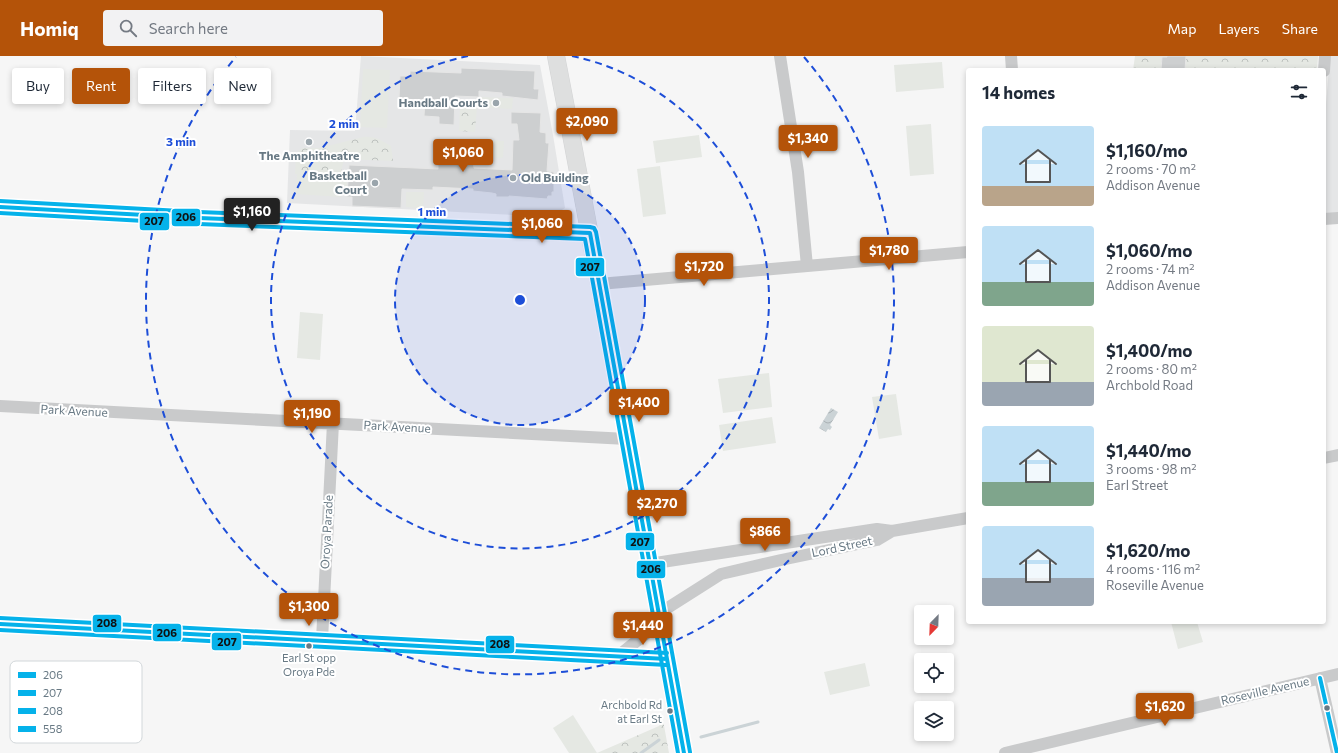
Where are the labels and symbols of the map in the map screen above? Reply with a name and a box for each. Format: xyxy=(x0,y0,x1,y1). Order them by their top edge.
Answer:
place label: Handball Courts xyxy=(399,95,488,109)
marker: Handball Courts xyxy=(491,98,501,108)
pin: $2,090 xyxy=(554,108,620,142)
text: 2 min xyxy=(329,116,359,130)
pin: $1,340 xyxy=(775,125,841,159)
text: 3 min xyxy=(166,134,196,148)
marker: The Amphitheatre xyxy=(304,137,314,147)
pin: $1,060 xyxy=(430,139,496,173)
place label: The Amphitheatre xyxy=(259,148,359,162)
place label: Basketball Court xyxy=(309,168,367,196)
place label: Old Building xyxy=(521,170,589,184)
marker: Old Building xyxy=(508,173,518,183)
marker: Basketball Court xyxy=(370,178,380,188)
pin: $1,160 xyxy=(219,198,285,232)
text: 1 min xyxy=(418,204,446,218)
line badge: 206 xyxy=(171,208,201,227)
text: 206 xyxy=(176,210,196,223)
pin: $1,060 xyxy=(509,210,575,244)
line badge: 207 xyxy=(139,212,170,231)
text: 207 xyxy=(144,214,164,227)
pin: $1,780 xyxy=(856,237,922,271)
pin: $1,720 xyxy=(671,253,737,287)
line badge: 207 xyxy=(575,257,605,277)
text: 207 xyxy=(580,260,600,273)
centre of rings xyxy=(513,293,527,307)
pin: $1,400 xyxy=(606,389,672,423)
pin: $1,190 xyxy=(279,400,345,434)
street label: Park Avenue xyxy=(40,401,108,419)
street label: Park Avenue xyxy=(363,417,431,435)
pin: $2,270 xyxy=(624,490,690,524)
street label: Oroya Parade xyxy=(317,495,335,569)
pin: $866 xyxy=(741,518,789,552)
line badge: 207 xyxy=(625,532,655,551)
street label: Lord Street xyxy=(810,533,874,559)
text: 207 xyxy=(630,535,650,548)
line badge: 206 xyxy=(636,560,666,579)
text: 206 xyxy=(641,562,661,575)
pin: $1,300 xyxy=(276,593,342,627)
north arrow xyxy=(914,605,954,645)
pin: $1,440 xyxy=(610,612,676,646)
line badge: 208 xyxy=(92,614,122,633)
text: 208 xyxy=(97,616,117,629)
line badge: 206 xyxy=(152,623,182,642)
text: 206 xyxy=(157,626,177,639)
line badge: 207 xyxy=(211,632,242,651)
text: 207 xyxy=(217,635,237,648)
line badge: 208 xyxy=(485,635,515,654)
text: 208 xyxy=(490,637,510,650)
marker: Earl St opp Oroya Pde xyxy=(304,641,314,651)
place label: Earl St opp Oroya Pde xyxy=(282,651,336,678)
legend xyxy=(10,661,142,743)
text: 206 xyxy=(43,668,63,681)
street label: Roseville Avenue xyxy=(1219,673,1310,707)
text: 207 xyxy=(43,686,62,699)
pin: $1,620 xyxy=(1132,693,1198,727)
place label: Archbold Rd at Earl St xyxy=(601,698,662,725)
unlabelled marker xyxy=(1322,703,1332,713)
text: 208 xyxy=(43,704,63,717)
marker: Archbold Rd at Earl St xyxy=(665,706,675,716)
text: 558 xyxy=(43,722,63,735)

